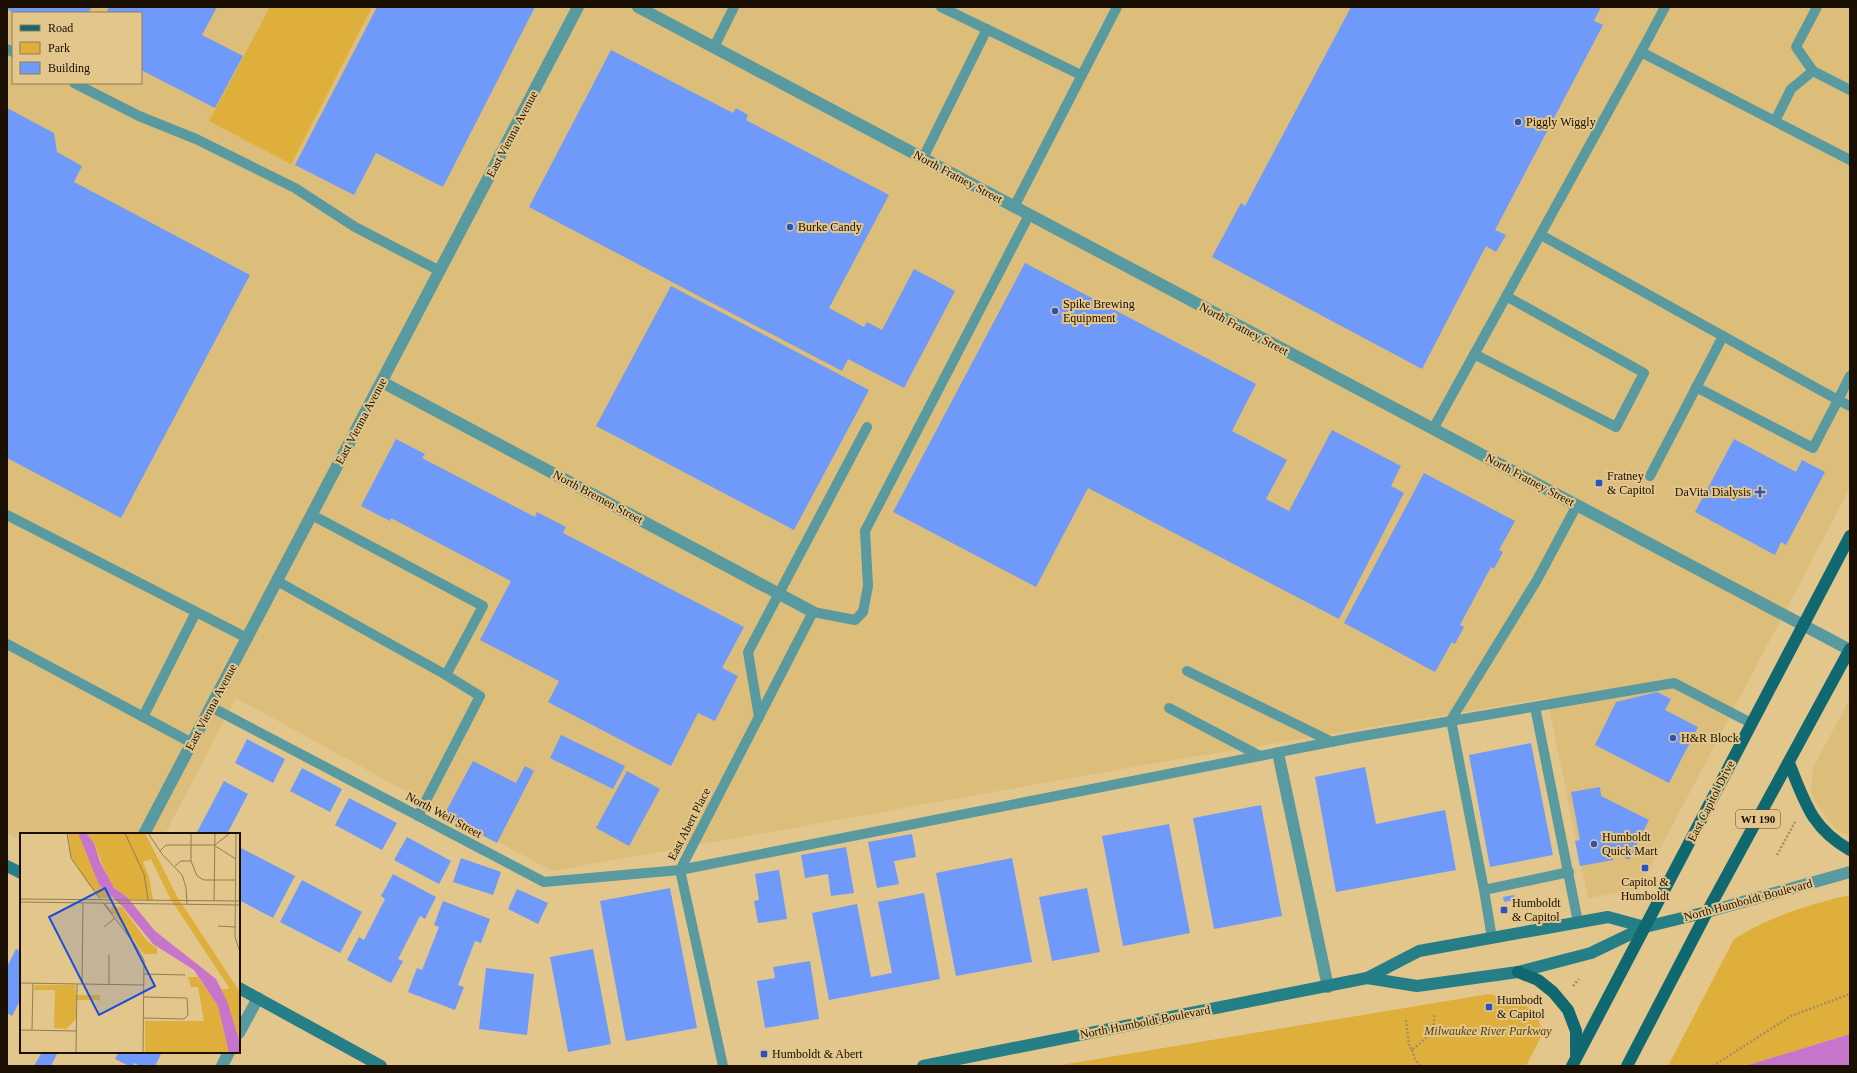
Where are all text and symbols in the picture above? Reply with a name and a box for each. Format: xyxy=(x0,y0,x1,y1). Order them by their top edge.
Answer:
legend xyxy=(12,12,142,84)
text: Road xyxy=(48,21,73,35)
text: Park xyxy=(48,41,70,55)
text: Building xyxy=(48,61,90,75)
street label: East Vienna Avenue xyxy=(483,88,541,180)
place label: Piggly Wiggly xyxy=(1526,115,1596,129)
marker: Piggly Wiggly xyxy=(1513,117,1523,127)
street label: North Fratney Street xyxy=(911,148,1005,207)
place label: Burke Candy xyxy=(798,220,862,234)
marker: Burke Candy xyxy=(785,222,795,232)
place label: Spike Brewing Equipment xyxy=(1063,297,1135,325)
street label: North Fratney Street xyxy=(1197,300,1291,359)
marker: Spike Brewing Equipment xyxy=(1050,306,1060,316)
street label: East Vienna Avenue xyxy=(332,375,390,467)
street label: North Fratney Street xyxy=(1483,451,1577,510)
street label: North Bremen Street xyxy=(551,467,646,527)
place label: Fratney & Capitol xyxy=(1607,469,1655,497)
marker: Fratney & Capitol xyxy=(1594,478,1604,488)
place label: DaVita Dialysis xyxy=(1675,485,1751,499)
marker: DaVita Dialysis xyxy=(1754,486,1766,498)
street label: East Vienna Avenue xyxy=(182,661,240,753)
place label: H&R Block xyxy=(1681,731,1739,745)
marker: H&R Block xyxy=(1668,733,1678,743)
street label: East Capitol Drive xyxy=(1684,758,1738,844)
street label: East Abert Place xyxy=(665,785,713,863)
street label: North Weil Street xyxy=(404,789,485,841)
road number: WI 190 xyxy=(1736,810,1780,828)
place label: Humboldt Quick Mart xyxy=(1602,830,1658,858)
inset map xyxy=(20,833,240,1053)
marker: Humboldt Quick Mart xyxy=(1589,839,1599,849)
marker: Capitol & Humboldt xyxy=(1640,863,1650,873)
place label: Capitol & Humboldt xyxy=(1621,875,1670,903)
street label: North Humboldt Boulevard xyxy=(1682,876,1814,924)
place label: Humboldt & Capitol xyxy=(1512,896,1561,924)
marker: Humboldt & Capitol xyxy=(1499,905,1509,915)
place label: Humbodt & Capitol xyxy=(1497,993,1545,1021)
street label: North Humboldt Boulevard xyxy=(1079,1002,1211,1042)
marker: Humbodt & Capitol xyxy=(1484,1002,1494,1012)
park label: Milwaukee River Parkway xyxy=(1423,1024,1552,1038)
place label: Humboldt & Abert xyxy=(772,1047,863,1061)
marker: Humboldt & Abert xyxy=(759,1049,769,1059)

